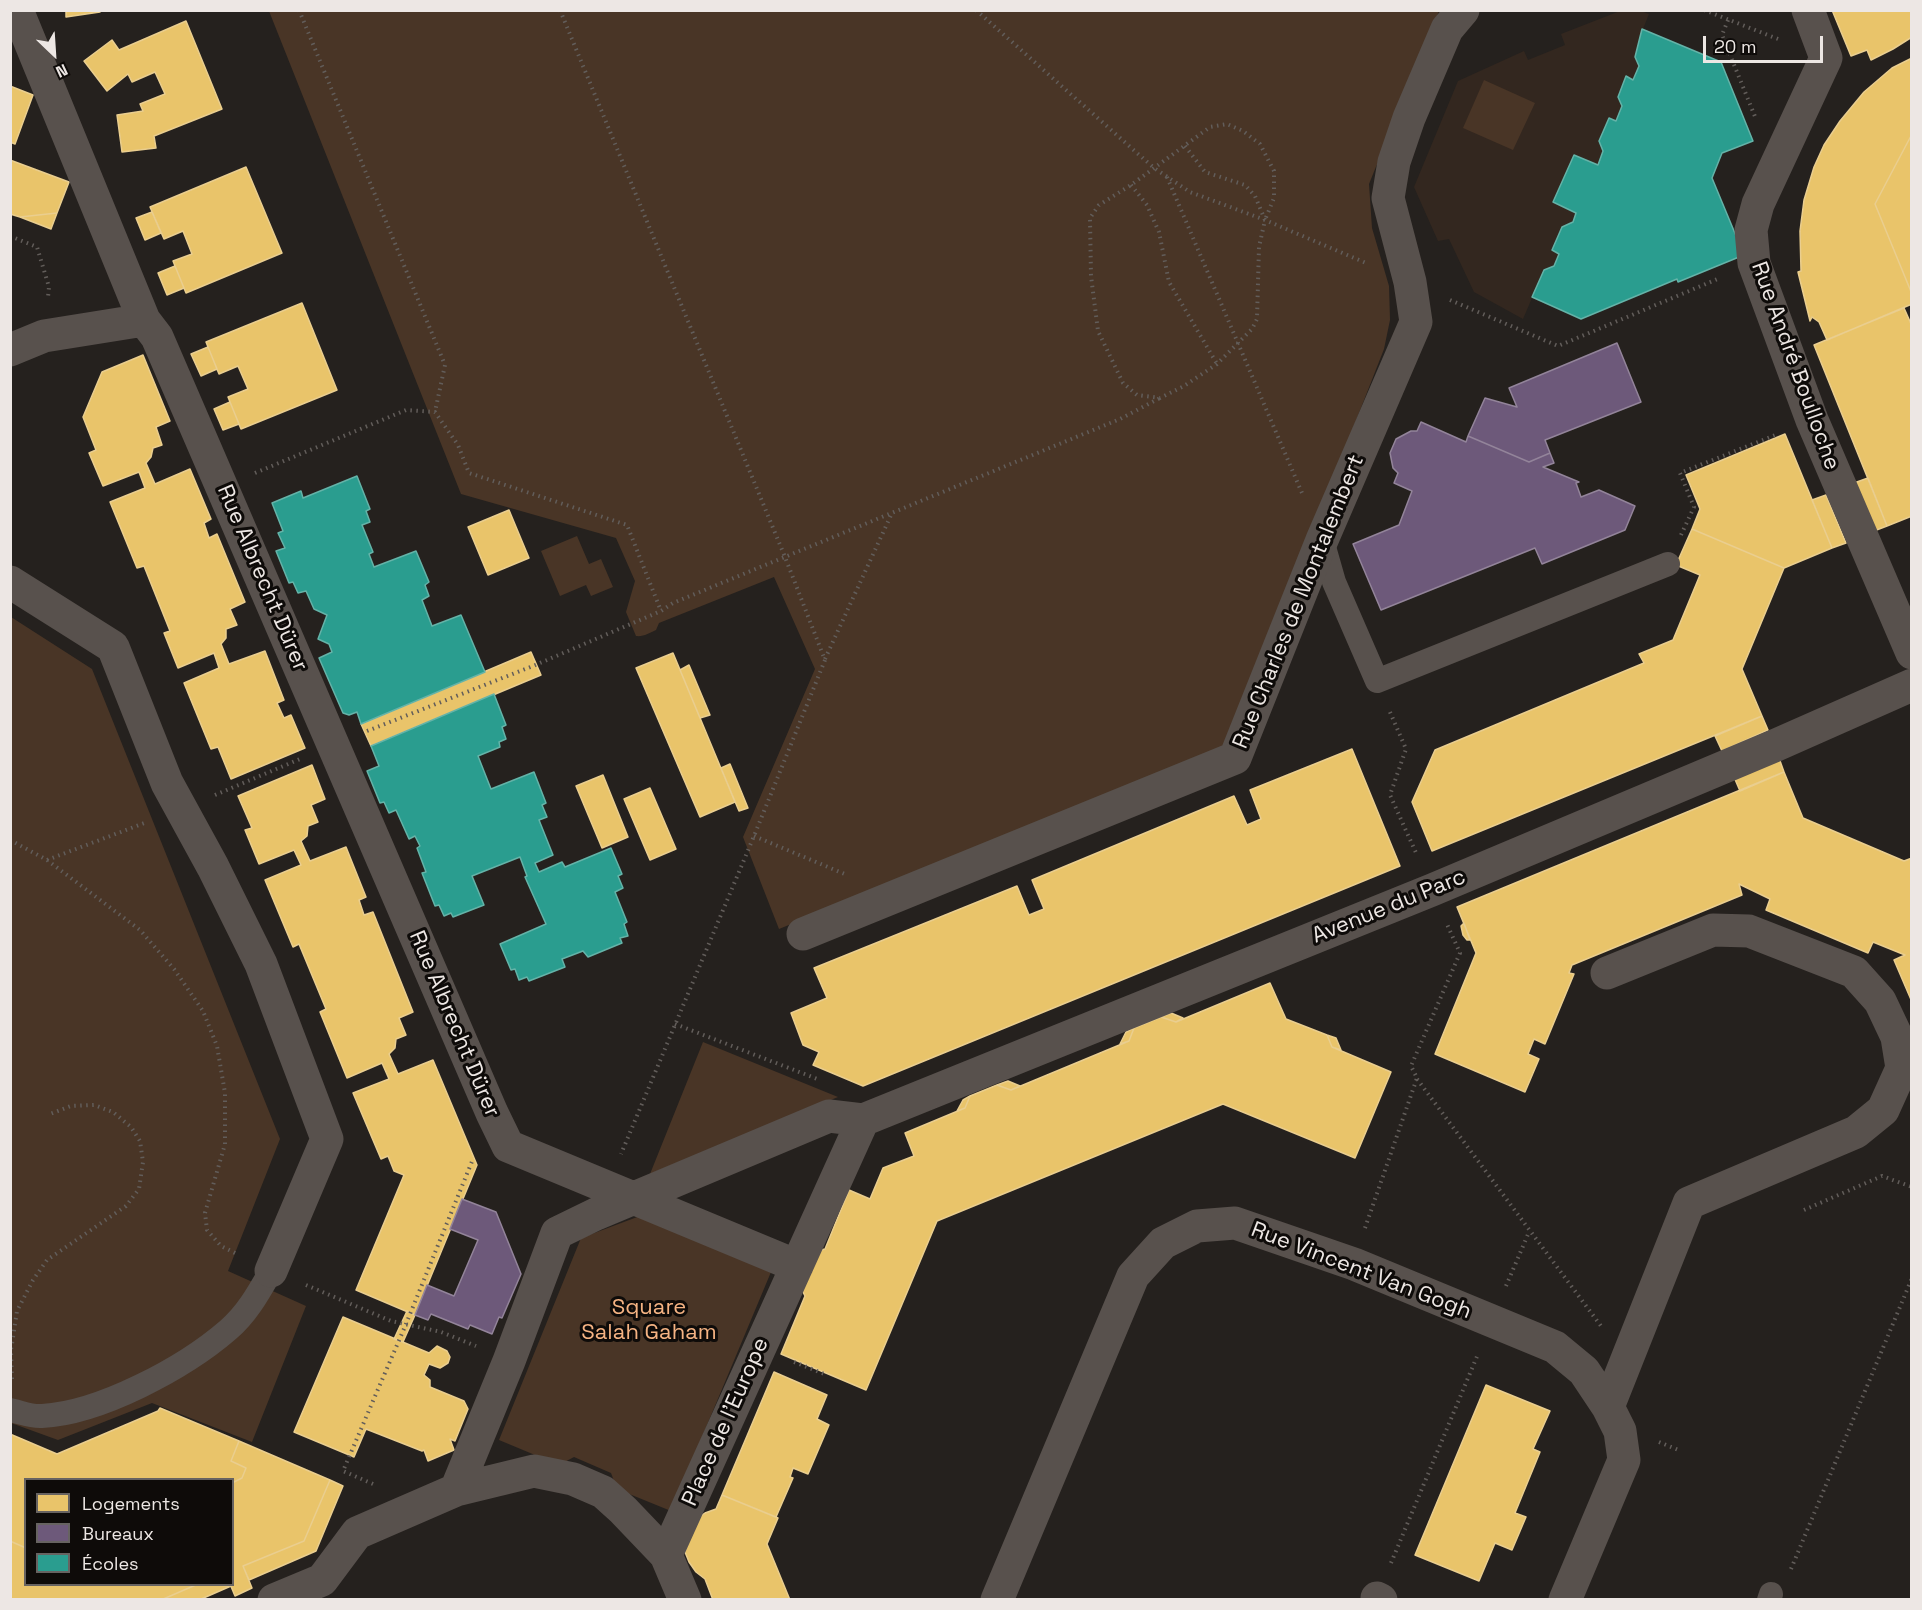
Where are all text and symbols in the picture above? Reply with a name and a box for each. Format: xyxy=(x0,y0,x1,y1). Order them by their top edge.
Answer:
north arrow xyxy=(24,24,84,84)
scale bar xyxy=(1706,24,1826,62)
text: 20 m xyxy=(1714,35,1757,58)
text: N xyxy=(53,59,71,83)
street label: Rue André Boulloche xyxy=(1745,258,1845,474)
street label: Rue Charles de Montalembert xyxy=(1228,451,1370,753)
street label: Rue Albrecht Dürer xyxy=(211,481,313,675)
street label: Avenue du Parc xyxy=(1308,864,1470,950)
street label: Rue Albrecht Dürer xyxy=(403,927,505,1121)
street label: Rue Vincent Van Gogh xyxy=(1247,1217,1475,1325)
park label: Square Salah Gaham xyxy=(581,1295,717,1346)
street label: Place de l'Europe xyxy=(677,1334,775,1510)
legend xyxy=(24,1478,234,1586)
text: Logements xyxy=(82,1492,180,1515)
text: Bureaux xyxy=(82,1522,154,1545)
text: Écoles xyxy=(82,1552,139,1575)

